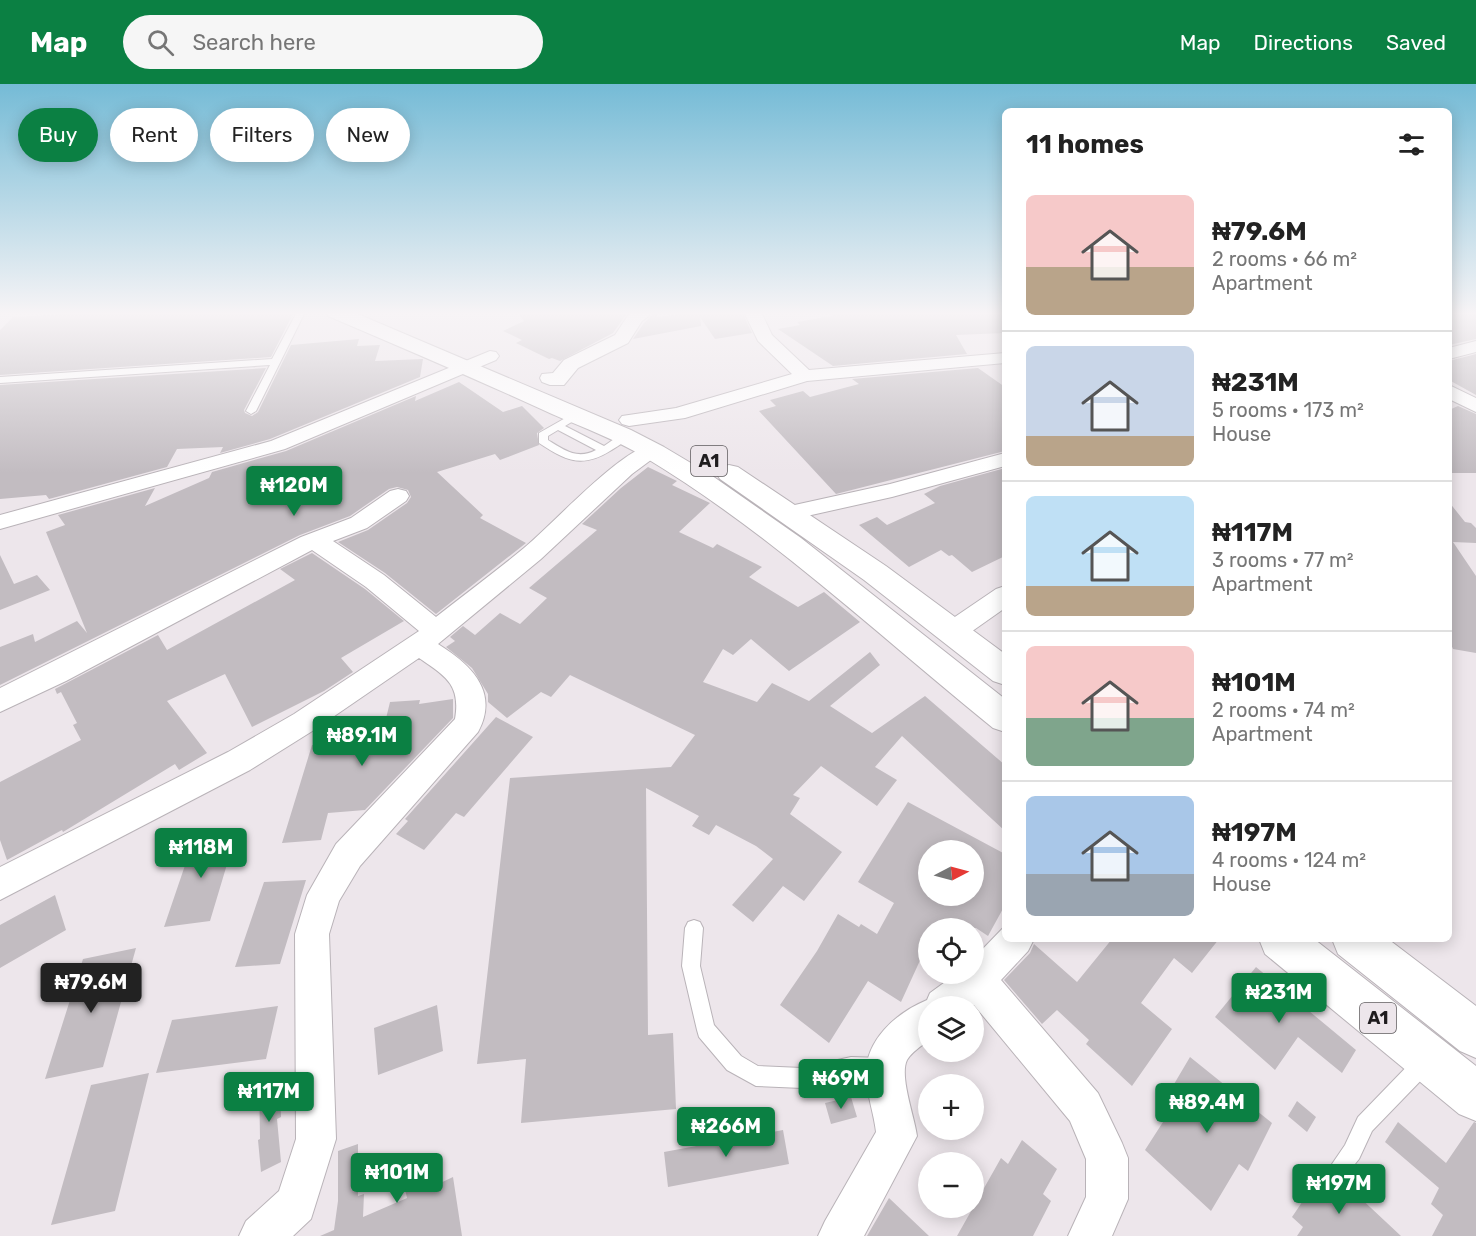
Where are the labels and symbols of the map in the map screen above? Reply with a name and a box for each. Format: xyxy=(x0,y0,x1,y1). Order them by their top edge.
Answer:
road number: A1 xyxy=(691,446,727,476)
pin: ₦120M xyxy=(252,466,336,517)
pin: ₦89.1M xyxy=(313,716,411,767)
pin: ₦118M xyxy=(159,828,243,879)
north arrow xyxy=(918,840,984,906)
pin: ₦79.6M xyxy=(42,963,140,1014)
pin: ₦231M xyxy=(1237,973,1321,1024)
road number: A1 xyxy=(1360,1003,1396,1033)
pin: ₦69M xyxy=(805,1059,877,1110)
pin: ₦117M xyxy=(227,1072,311,1123)
pin: ₦89.4M xyxy=(1158,1083,1256,1134)
pin: ₦266M xyxy=(684,1107,768,1158)
pin: ₦101M xyxy=(355,1153,439,1204)
pin: ₦197M xyxy=(1297,1164,1381,1215)

